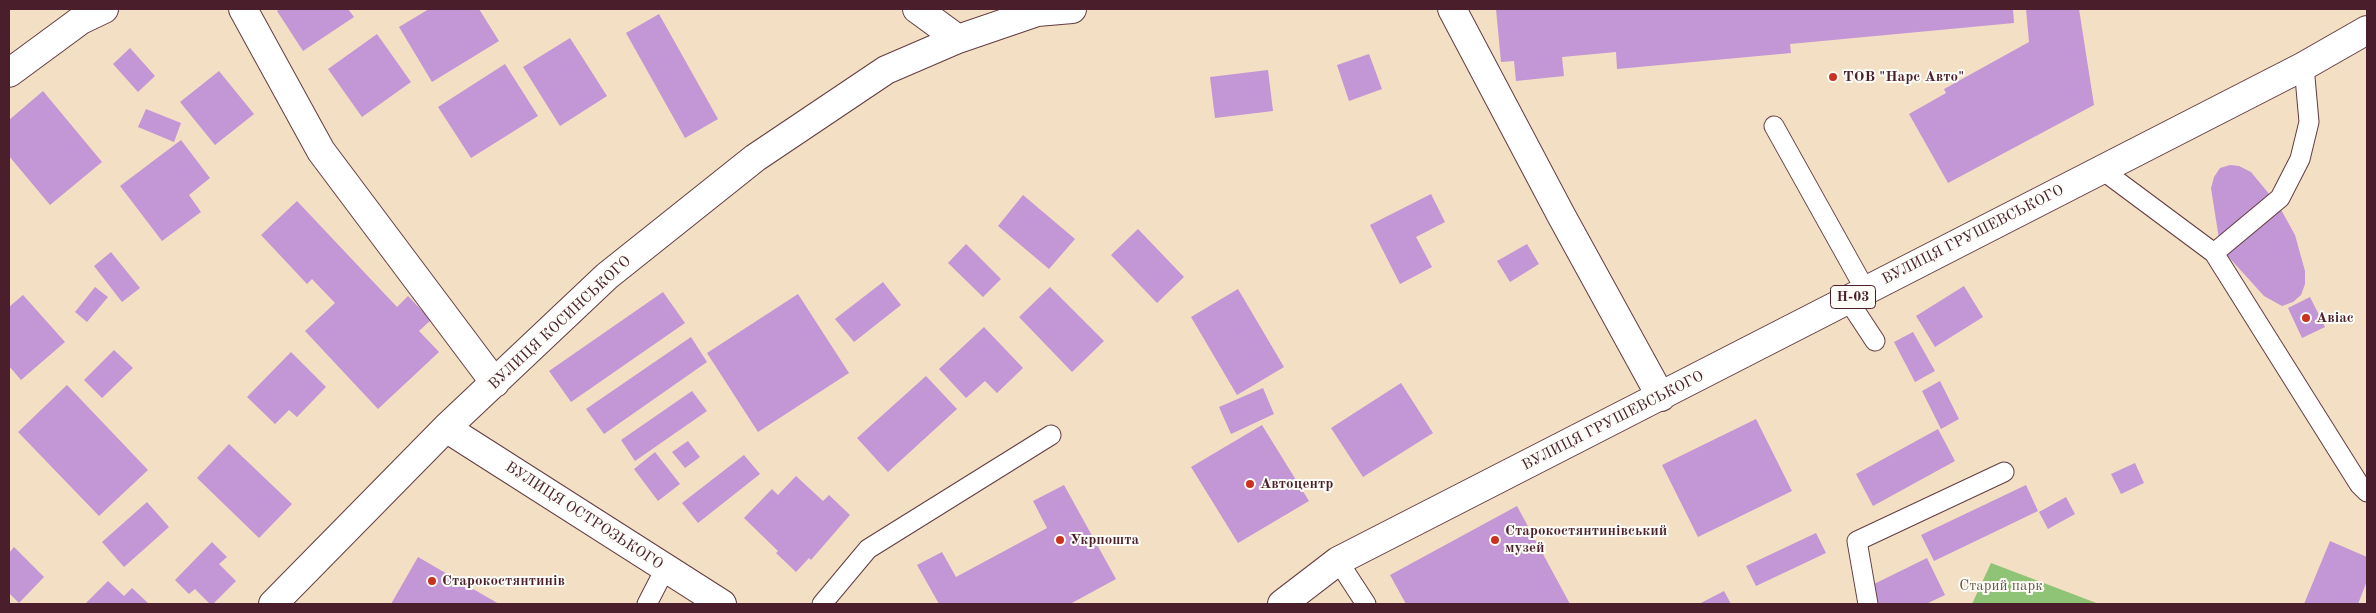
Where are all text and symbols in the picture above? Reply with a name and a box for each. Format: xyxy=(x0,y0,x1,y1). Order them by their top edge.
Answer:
place label: ТОВ "Нарс Авто" xyxy=(1843,68,1964,86)
marker: ТОВ "Нарс Авто" xyxy=(1827,71,1839,83)
street label: ВУЛИЦЯ ГРУШЕВСЬКОГО xyxy=(1879,181,2067,289)
street label: ВУЛИЦЯ КОСИНСЬКОГО xyxy=(485,252,635,394)
road number: Н-03 xyxy=(1830,286,1876,308)
place label: Авіас xyxy=(2316,309,2354,327)
marker: Авіас xyxy=(2300,312,2312,324)
street label: ВУЛИЦЯ ГРУШЕВСЬКОГО xyxy=(1519,367,1707,475)
street label: ВУЛИЦЯ ОСТРОЗЬКОГО xyxy=(502,458,666,574)
place label: Автоцентр xyxy=(1260,475,1333,493)
marker: Автоцентр xyxy=(1244,478,1256,490)
place label: Старокостянтинівський музей xyxy=(1505,522,1667,557)
place label: Укрпошта xyxy=(1070,531,1139,549)
marker: Укрпошта xyxy=(1054,534,1066,546)
marker: Старокостянтинівський музей xyxy=(1489,534,1501,546)
place label: Старокостянтинів xyxy=(442,572,565,590)
marker: Старокостянтинів xyxy=(426,575,438,587)
park label: Старий парк xyxy=(1959,577,2043,595)

